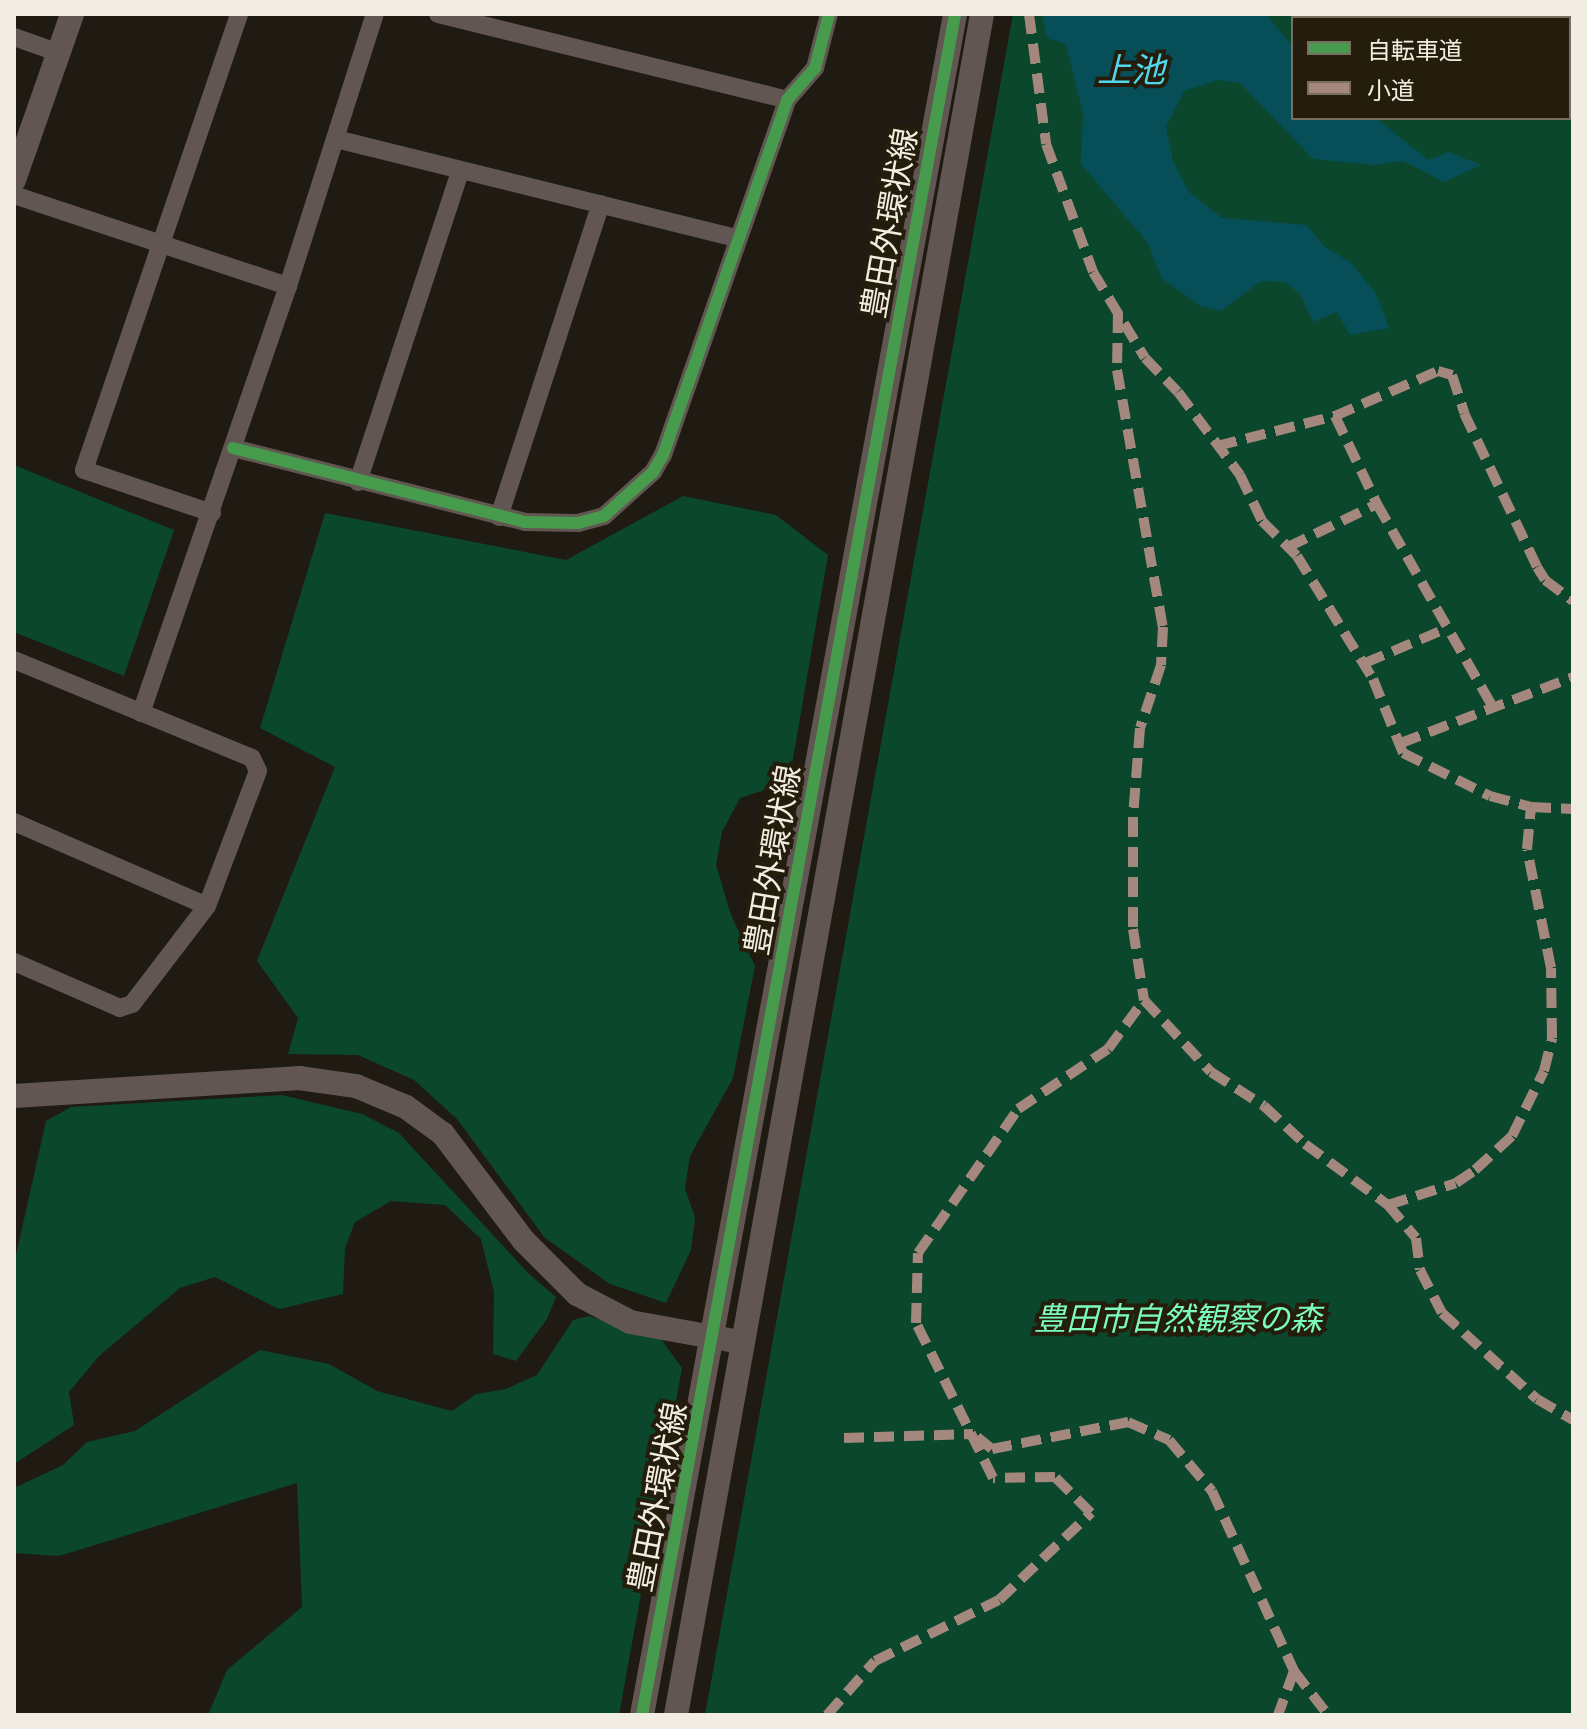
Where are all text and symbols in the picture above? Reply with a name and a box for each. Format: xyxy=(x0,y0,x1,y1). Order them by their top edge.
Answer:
legend xyxy=(1291,16,1571,120)
text: 自転車道 xyxy=(1367,36,1463,65)
water label: 上池 xyxy=(1097,51,1165,91)
text: 小道 xyxy=(1367,76,1415,105)
street label: 豊田外環状線 xyxy=(854,125,926,321)
street label: 豊田外環状線 xyxy=(737,762,809,958)
park label: 豊田市自然観察の森 xyxy=(1034,1300,1322,1338)
street label: 豊田外環状線 xyxy=(621,1399,695,1595)

